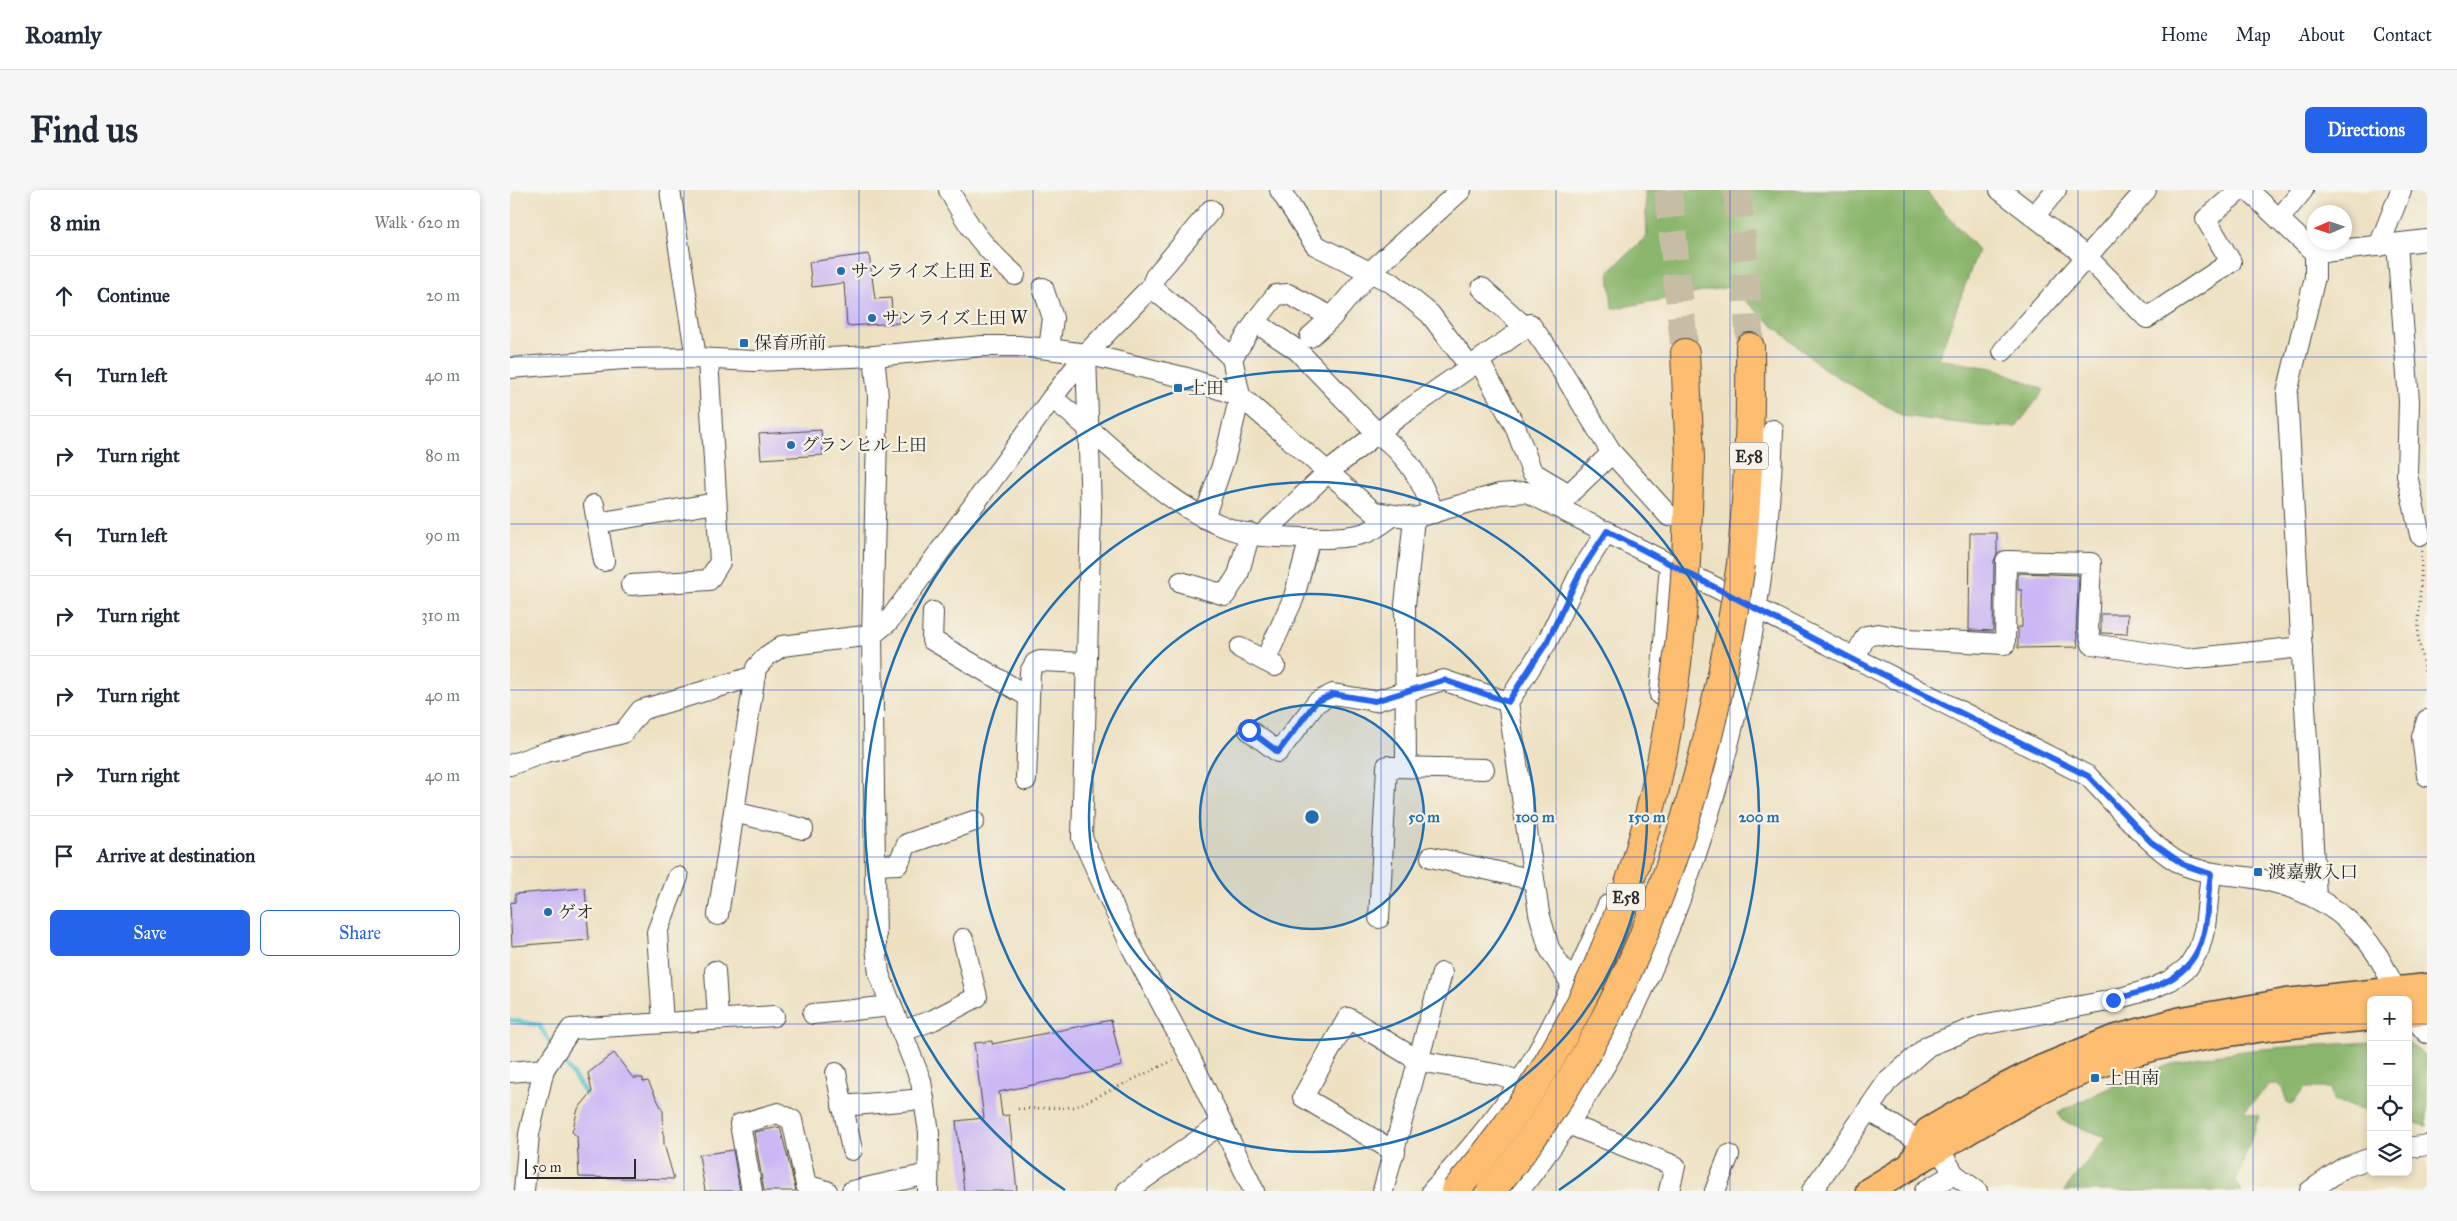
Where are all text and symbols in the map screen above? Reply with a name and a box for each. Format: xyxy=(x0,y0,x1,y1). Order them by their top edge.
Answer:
text: Roamly xyxy=(25,20,102,50)
text: Home xyxy=(2161,24,2208,46)
text: Map xyxy=(2236,24,2271,46)
text: About xyxy=(2299,24,2345,46)
text: Contact xyxy=(2373,24,2432,46)
button: Directions xyxy=(2305,107,2427,153)
text: Find us xyxy=(30,109,138,152)
north arrow xyxy=(2307,205,2352,250)
text: 8 min xyxy=(50,210,100,236)
text: Walk · 620 m xyxy=(374,213,460,232)
place label: サンライズ上田 E xyxy=(851,260,992,282)
marker: サンライズ上田 E xyxy=(835,265,847,277)
icon: ahead xyxy=(50,282,78,310)
text: Continue xyxy=(97,284,170,307)
text: 20 m xyxy=(426,286,460,305)
place label: サンライズ上田 W xyxy=(882,307,1028,329)
marker: サンライズ上田 W xyxy=(866,312,878,324)
place label: 保育所前 xyxy=(754,332,826,354)
marker: 保育所前 xyxy=(738,337,750,349)
icon: left xyxy=(50,362,78,390)
text: Turn left xyxy=(97,364,167,387)
text: 40 m xyxy=(425,366,460,385)
place label: 上田 xyxy=(1188,377,1224,399)
marker: 上田 xyxy=(1172,382,1184,394)
place label: グランヒル上田 xyxy=(801,434,927,456)
marker: グランヒル上田 xyxy=(785,439,797,451)
icon: right xyxy=(50,442,78,470)
road number: E58 xyxy=(1730,442,1768,470)
text: Turn right xyxy=(97,444,180,467)
text: 80 m xyxy=(425,446,460,465)
icon: left xyxy=(50,522,78,550)
text: Turn left xyxy=(97,524,167,547)
text: 90 m xyxy=(425,526,460,545)
icon: right xyxy=(50,602,78,630)
text: Turn right xyxy=(97,604,180,627)
text: 310 m xyxy=(421,606,460,625)
icon: right xyxy=(50,682,78,710)
text: Turn right xyxy=(97,684,180,707)
text: 40 m xyxy=(425,686,460,705)
route start xyxy=(1238,719,1261,742)
icon: right xyxy=(50,762,78,790)
text: Turn right xyxy=(97,764,180,787)
text: 40 m xyxy=(425,766,460,785)
centre of rings xyxy=(1303,808,1321,826)
text: 50 m xyxy=(1408,808,1440,826)
text: 100 m xyxy=(1515,808,1555,826)
text: 150 m xyxy=(1628,808,1666,826)
text: 200 m xyxy=(1739,808,1780,826)
icon: arrive xyxy=(50,842,78,870)
text: Arrive at destination xyxy=(97,844,255,867)
place label: 渡嘉敷入口 xyxy=(2268,861,2358,883)
marker: 渡嘉敷入口 xyxy=(2252,866,2264,878)
road number: E58 xyxy=(1607,884,1645,910)
place label: ゲオ xyxy=(558,901,594,923)
marker: ゲオ xyxy=(542,906,554,918)
button: Save xyxy=(50,910,250,956)
button: Share xyxy=(260,910,460,956)
route end xyxy=(2102,989,2125,1012)
map controls xyxy=(2367,996,2412,1176)
button: + xyxy=(2367,996,2412,1041)
button: − xyxy=(2367,1041,2412,1086)
place label: 上田南 xyxy=(2105,1067,2159,1089)
marker: 上田南 xyxy=(2089,1072,2101,1084)
button: locate xyxy=(2367,1086,2412,1131)
button: layers xyxy=(2367,1131,2412,1176)
scale bar xyxy=(525,1156,636,1179)
text: 50 m xyxy=(532,1159,561,1176)

